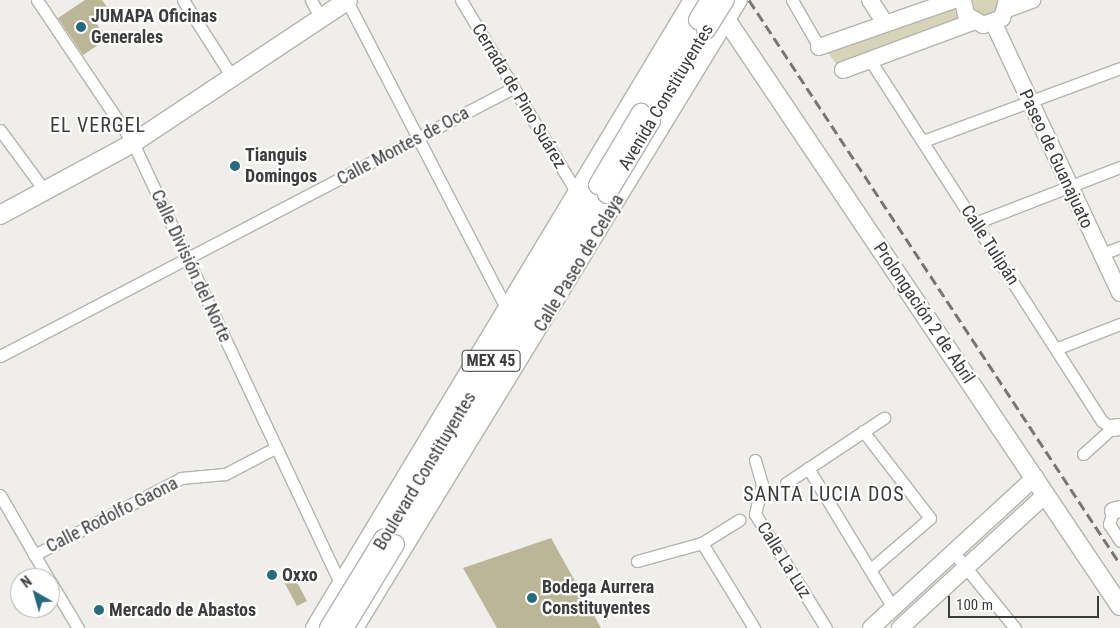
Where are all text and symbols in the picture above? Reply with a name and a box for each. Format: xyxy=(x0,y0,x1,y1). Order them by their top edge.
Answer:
place label: JUMAPA Oficinas Generales xyxy=(91,6,217,48)
street label: Cerrada de Pino Suárez xyxy=(467,20,571,172)
street label: Avenida Constituyentes xyxy=(614,20,718,174)
marker: JUMAPA Oficinas Generales xyxy=(75,21,87,33)
street label: Paseo de Guanajuato xyxy=(1014,86,1098,232)
street label: Calle Montes de Oca xyxy=(333,102,473,190)
district label: EL VERGEL xyxy=(49,113,147,137)
place label: Tianguis Domingos xyxy=(245,145,317,188)
marker: Tianguis Domingos xyxy=(229,160,241,172)
street label: Calle División del Norte xyxy=(146,186,236,346)
street label: Calle Paseo de Celaya xyxy=(529,190,629,336)
street label: Calle Tulipán xyxy=(956,201,1024,289)
street label: Prolongación 2 de Abril xyxy=(869,238,979,388)
road number: MEX 45 xyxy=(461,348,521,374)
street label: Boulevard Constituyentes xyxy=(369,388,481,554)
street label: Calle Rodolfo Gaona xyxy=(43,473,181,557)
district label: SANTA LUCIA DOS xyxy=(741,482,907,506)
street label: Calle La Luz xyxy=(752,518,816,602)
place label: Oxxo xyxy=(282,564,318,586)
north arrow xyxy=(10,568,60,618)
marker: Oxxo xyxy=(266,569,278,581)
text: N xyxy=(18,573,35,591)
place label: Bodega Aurrera Constituyentes xyxy=(542,577,654,620)
scale bar xyxy=(950,586,1101,618)
marker: Bodega Aurrera Constituyentes xyxy=(526,592,538,604)
text: 100 m xyxy=(956,596,993,614)
place label: Mercado de Abastos xyxy=(109,599,256,621)
marker: Mercado de Abastos xyxy=(93,604,105,616)

